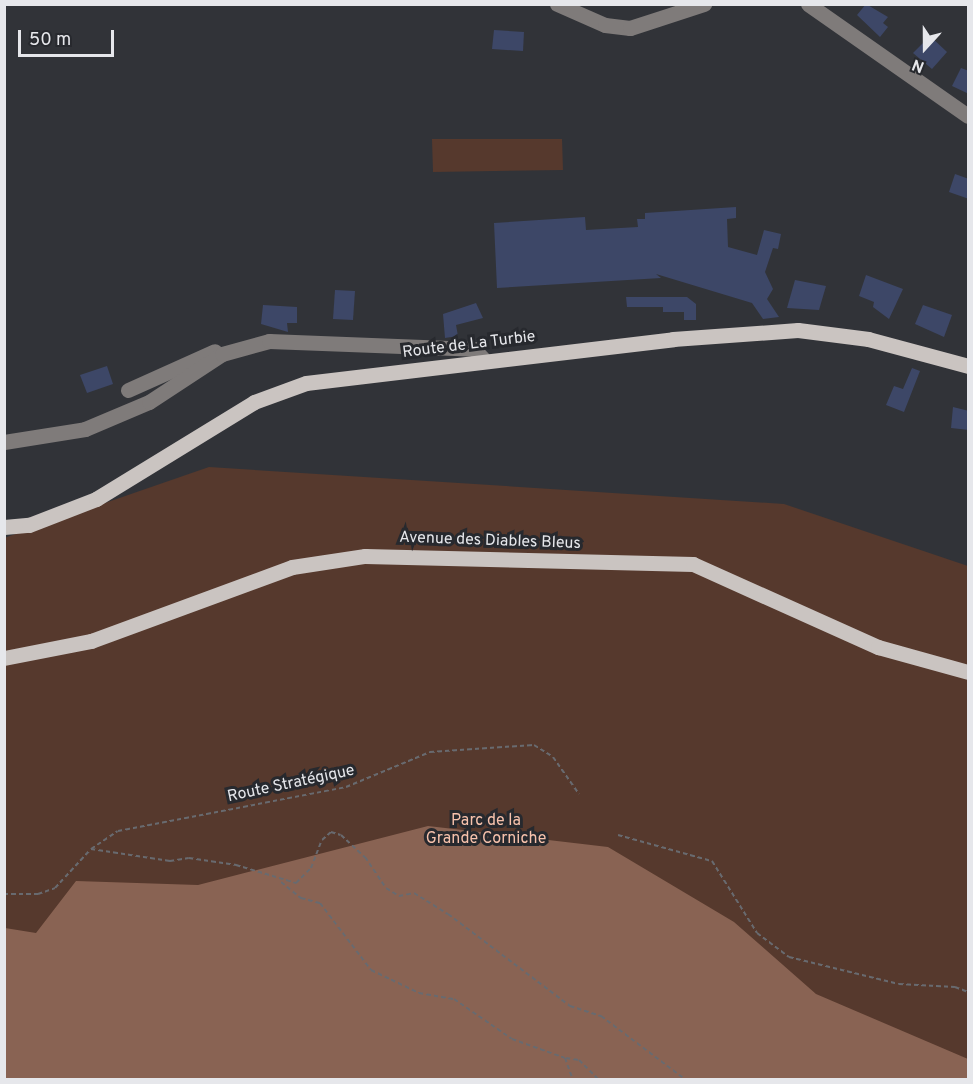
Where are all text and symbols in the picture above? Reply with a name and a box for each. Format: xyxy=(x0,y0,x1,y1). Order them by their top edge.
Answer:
scale bar xyxy=(21,18,117,56)
north arrow xyxy=(895,18,955,78)
text: 50 m xyxy=(29,29,71,52)
text: N xyxy=(910,53,928,76)
street label: Route de La Turbie xyxy=(401,327,537,363)
street label: Avenue des Diables Bleus xyxy=(399,528,581,554)
street label: Route Stratégique xyxy=(226,761,356,807)
park label: Parc de la Grande Corniche xyxy=(426,811,546,849)

